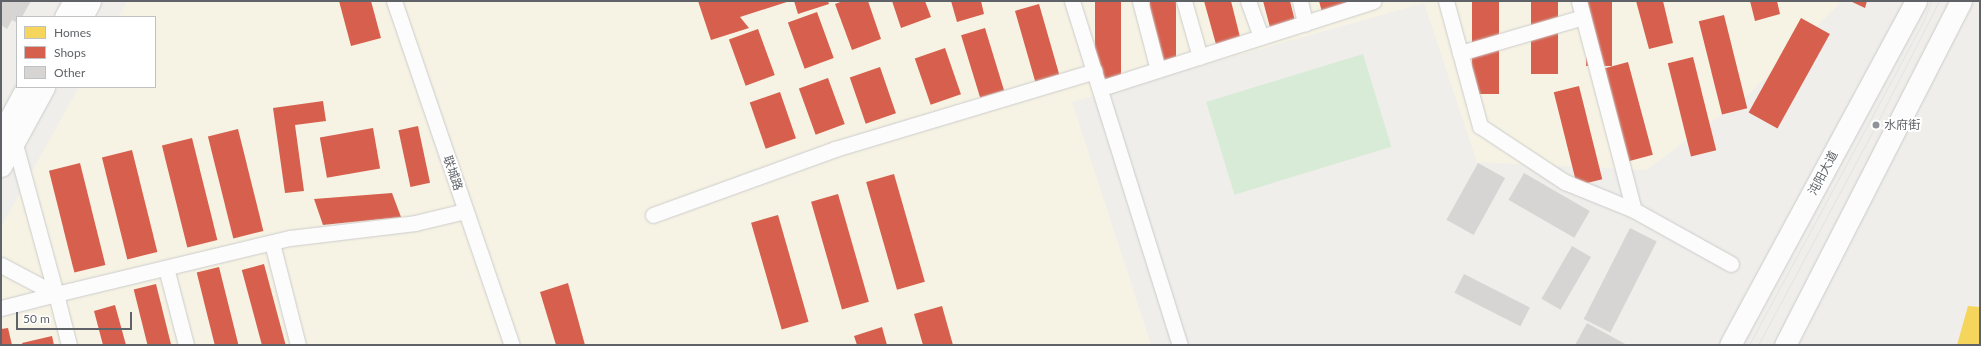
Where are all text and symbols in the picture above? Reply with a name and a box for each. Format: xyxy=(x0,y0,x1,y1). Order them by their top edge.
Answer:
legend xyxy=(16,16,156,88)
text: Homes xyxy=(54,25,91,40)
text: Shops xyxy=(54,45,86,60)
text: Other xyxy=(54,65,85,80)
place label: 水府街 xyxy=(1884,118,1920,132)
marker: 水府街 xyxy=(1871,120,1881,130)
street label: 沌阳大道 xyxy=(1805,148,1841,198)
street label: 联城路 xyxy=(440,154,466,192)
scale bar xyxy=(18,304,134,330)
text: 50 m xyxy=(23,311,50,326)

